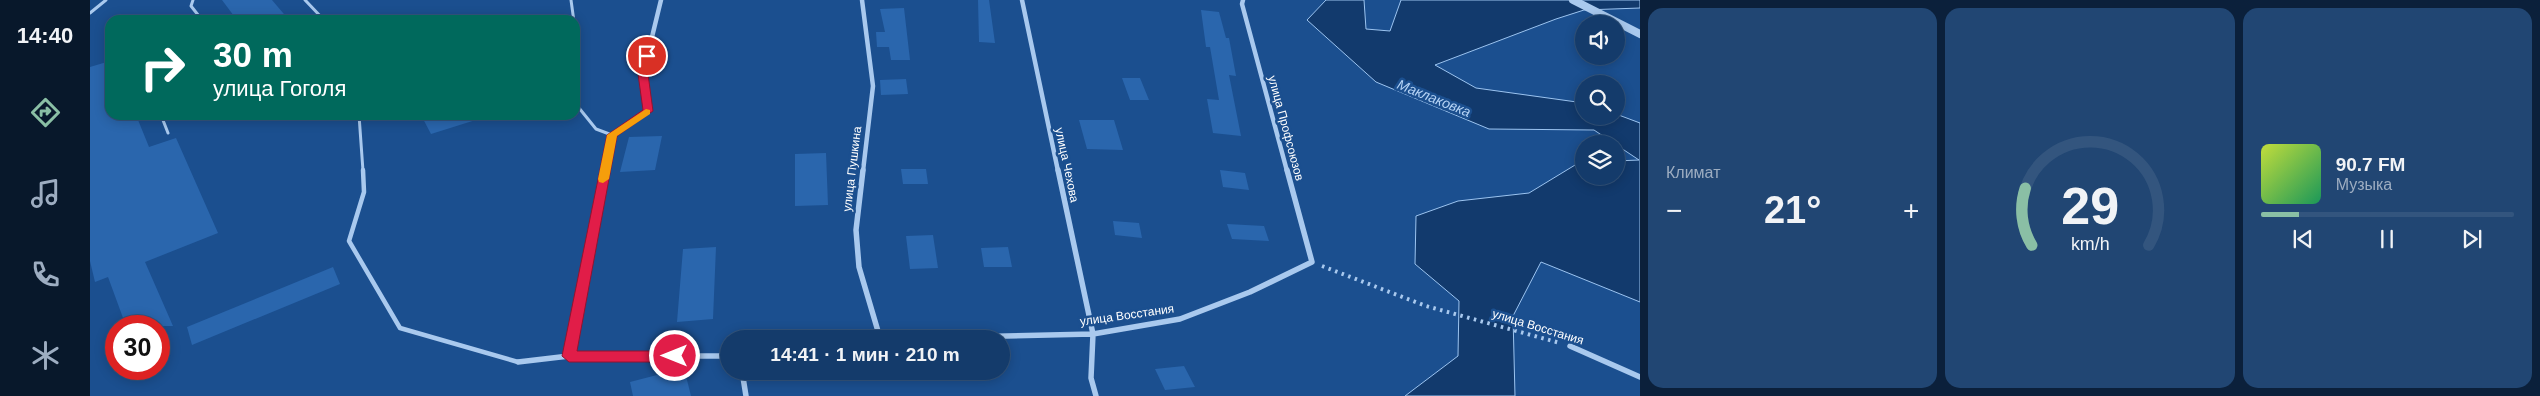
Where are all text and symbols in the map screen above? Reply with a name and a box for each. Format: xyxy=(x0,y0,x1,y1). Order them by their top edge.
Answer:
map controls xyxy=(1575,15,1625,185)
button: sound xyxy=(1575,15,1625,65)
text: 14:40 xyxy=(17,23,73,48)
icon: right xyxy=(130,35,195,100)
text: 30 m xyxy=(213,35,293,74)
pin xyxy=(626,35,668,77)
icon: arrive xyxy=(633,42,661,70)
street label: улица Профсоюзов xyxy=(1265,74,1307,182)
button: search xyxy=(1575,75,1625,125)
text: улица Гоголя xyxy=(213,76,346,101)
water label: Маклаковка xyxy=(1395,76,1473,120)
icon: directions xyxy=(28,95,63,130)
street label: улица Пушкина xyxy=(840,125,864,212)
street label: улица Чехова xyxy=(1052,126,1082,204)
button: layers xyxy=(1575,135,1625,185)
text: 90.7 FM xyxy=(2336,154,2405,175)
text: Климат xyxy=(1666,164,1720,181)
icon: music xyxy=(28,176,63,211)
text: Музыка xyxy=(2336,176,2392,193)
text: 29 xyxy=(2061,177,2119,235)
text: 21° xyxy=(1764,189,1821,231)
text: − xyxy=(1666,195,1682,226)
text: + xyxy=(1903,195,1919,226)
icon: previous xyxy=(2289,225,2317,253)
icon: pause xyxy=(2373,225,2401,253)
icon: next xyxy=(2458,225,2486,253)
text: km/h xyxy=(2071,234,2109,254)
icon: phone xyxy=(28,257,63,292)
street label: улица Восстания xyxy=(1079,301,1175,329)
street label: улица Восстания xyxy=(1491,306,1585,348)
speed limit sign: 30 xyxy=(105,315,170,380)
position arrow xyxy=(648,329,700,381)
icon: climate xyxy=(28,338,63,373)
text: 14:41 · 1 мин · 210 m xyxy=(770,344,960,365)

